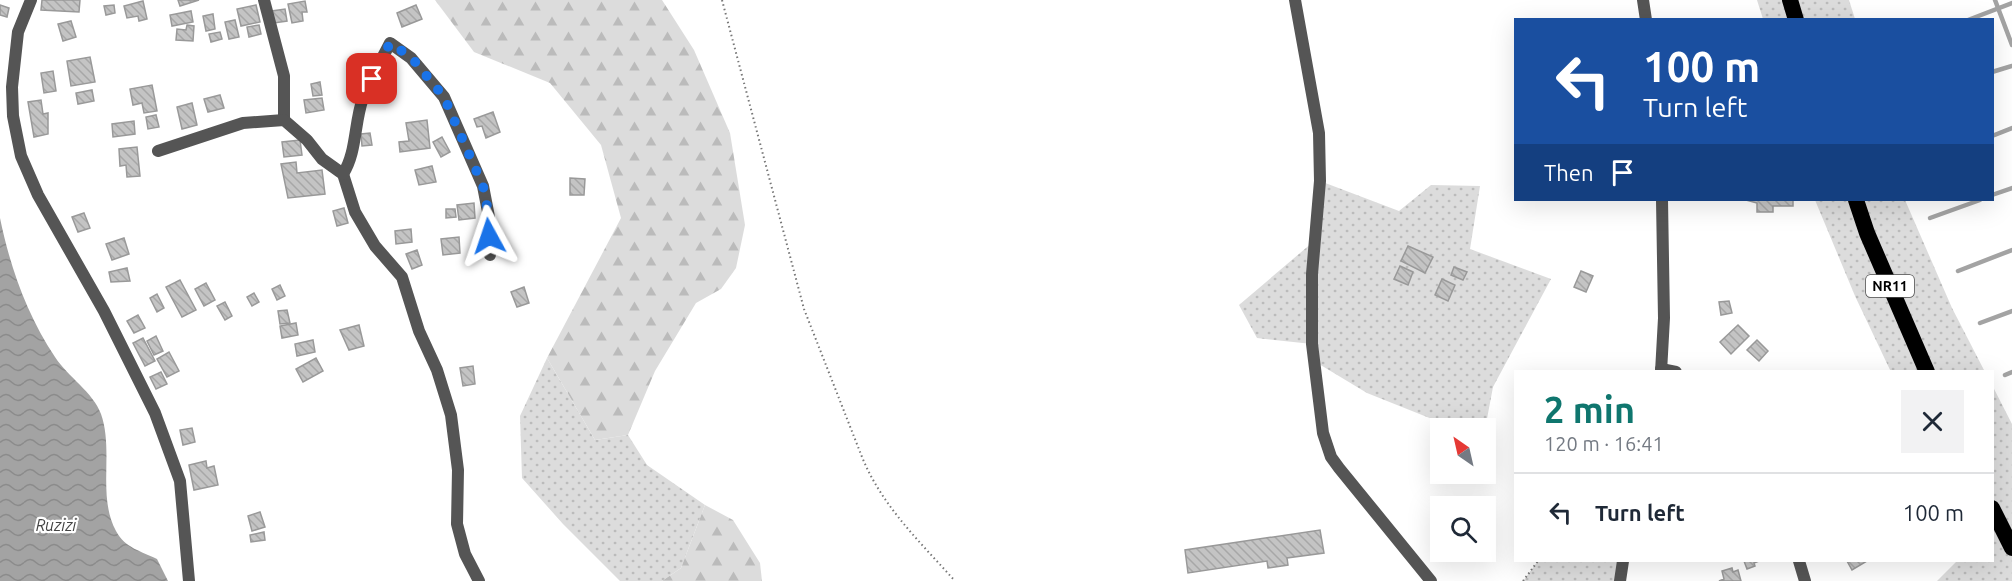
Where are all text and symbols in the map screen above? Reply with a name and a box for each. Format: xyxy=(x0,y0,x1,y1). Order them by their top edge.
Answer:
icon: left xyxy=(1544,42,1622,120)
text: 100 m xyxy=(1643,43,1760,90)
pin xyxy=(346,53,397,104)
icon: arrive xyxy=(355,62,388,95)
text: Turn left xyxy=(1643,92,1747,122)
icon: arrive xyxy=(1606,156,1639,189)
text: Then xyxy=(1544,160,1594,185)
position arrow xyxy=(457,204,521,268)
road number: NR11 xyxy=(1866,275,1914,297)
text: 2 min xyxy=(1544,389,1635,430)
button: close xyxy=(1901,390,1964,453)
north arrow xyxy=(1430,418,1496,484)
map controls xyxy=(1430,418,1496,562)
text: 120 m · 16:41 xyxy=(1544,432,1664,455)
button: search xyxy=(1430,496,1496,562)
icon: left xyxy=(1544,496,1577,529)
text: Turn left xyxy=(1595,500,1685,525)
text: 100 m xyxy=(1903,500,1964,525)
water label: Ruzizi xyxy=(36,516,77,534)

